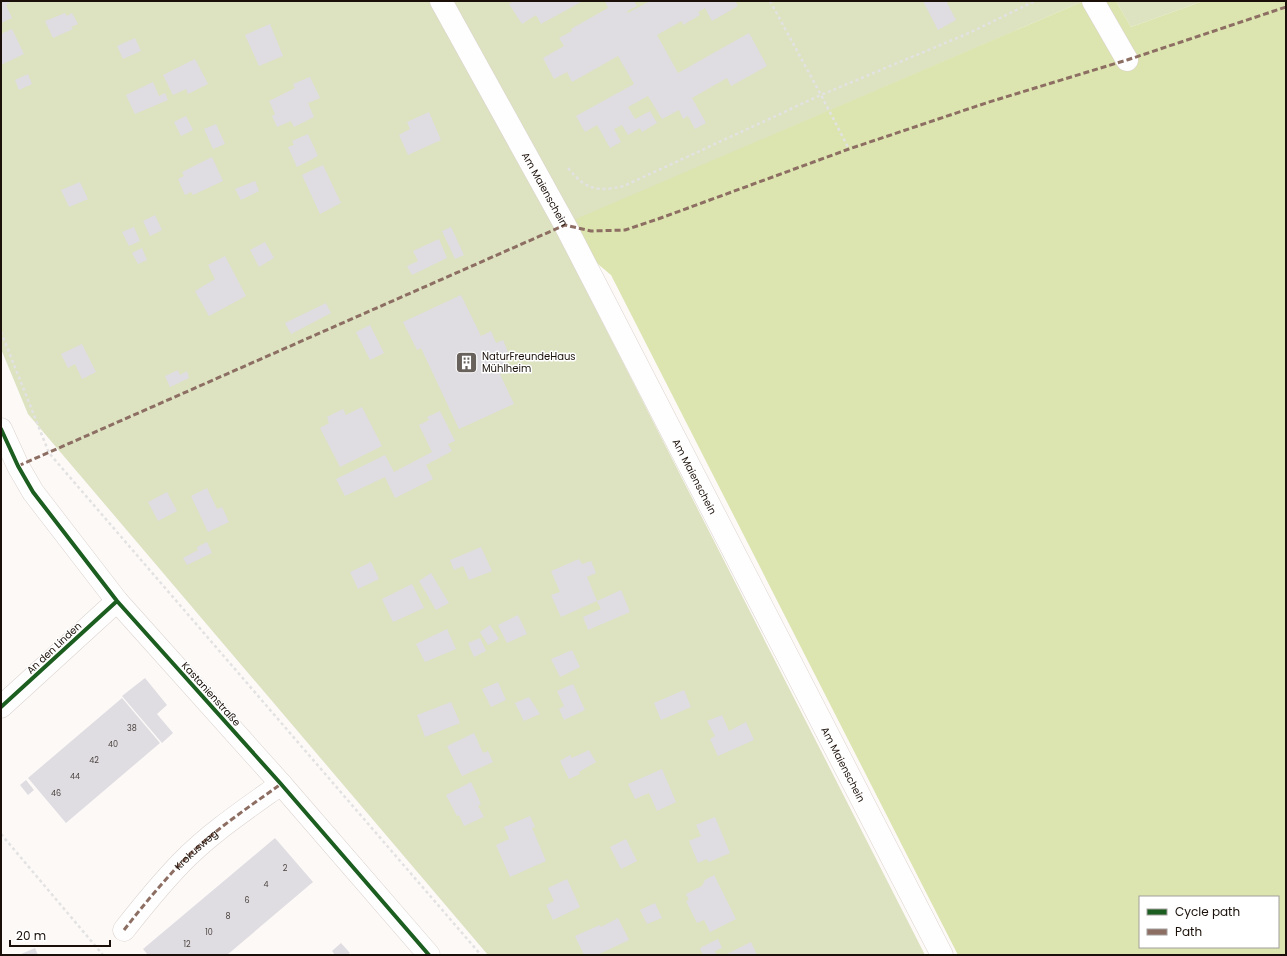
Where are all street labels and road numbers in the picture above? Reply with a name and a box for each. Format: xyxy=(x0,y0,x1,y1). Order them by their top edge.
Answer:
street label: Am Maienschein xyxy=(518,149,572,229)
street label: Am Maienschein xyxy=(669,436,721,517)
street label: An den Linden xyxy=(23,619,85,677)
street label: Kastanienstraße xyxy=(178,658,244,730)
street label: Am Maienschein xyxy=(818,724,869,805)
street label: Krokusweg xyxy=(171,826,221,873)

